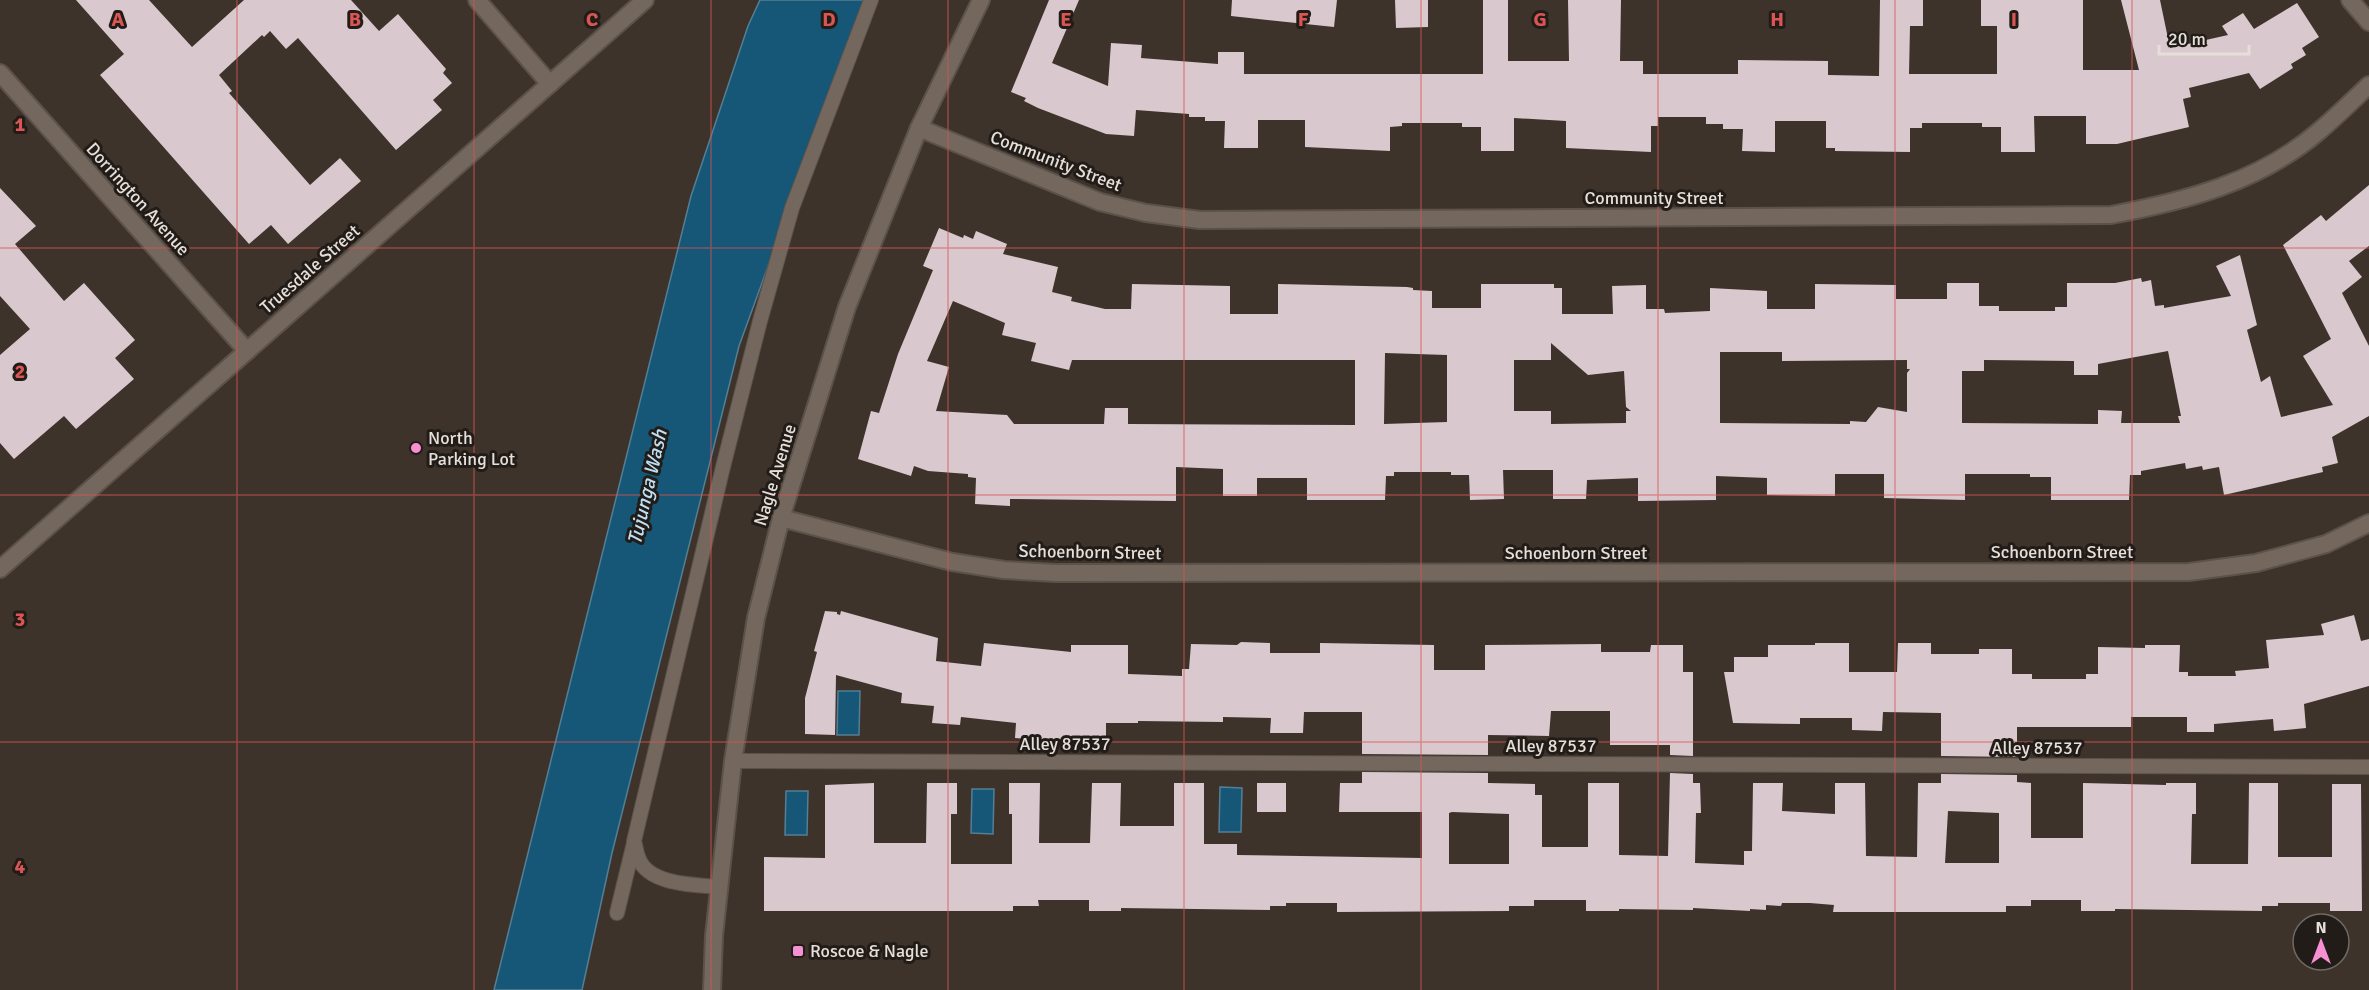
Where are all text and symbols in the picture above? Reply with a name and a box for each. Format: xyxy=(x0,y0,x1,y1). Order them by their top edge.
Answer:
text: A xyxy=(112,7,125,32)
text: B xyxy=(349,7,361,32)
text: C xyxy=(586,7,598,32)
text: D xyxy=(822,7,836,32)
text: E xyxy=(1060,7,1072,32)
text: F xyxy=(1298,7,1309,32)
text: G xyxy=(1533,7,1547,32)
text: H xyxy=(1770,7,1784,32)
text: I xyxy=(2011,7,2017,32)
scale bar xyxy=(2159,18,2249,56)
text: 20 m xyxy=(2168,28,2206,50)
text: 1 xyxy=(15,112,26,137)
street label: Community Street xyxy=(987,126,1125,196)
street label: Dorrington Avenue xyxy=(82,138,194,260)
street label: Community Street xyxy=(1585,187,1723,209)
street label: Truesdale Street xyxy=(256,220,364,318)
text: 2 xyxy=(15,359,25,384)
street label: Nagle Avenue xyxy=(749,421,801,529)
water label: Tujunga Wash xyxy=(622,426,673,547)
place label: North Parking Lot xyxy=(428,427,515,470)
marker: North Parking Lot xyxy=(409,441,423,455)
street label: Schoenborn Street xyxy=(1018,540,1162,564)
street label: Schoenborn Street xyxy=(1991,541,2133,563)
street label: Schoenborn Street xyxy=(1505,542,1647,564)
text: 3 xyxy=(15,607,25,632)
street label: Alley 87537 xyxy=(1020,733,1110,755)
street label: Alley 87537 xyxy=(1506,735,1596,757)
street label: Alley 87537 xyxy=(1992,737,2082,759)
text: 4 xyxy=(15,854,26,879)
north arrow xyxy=(2291,912,2351,972)
text: N xyxy=(2315,918,2327,938)
place label: Roscoe & Nagle xyxy=(810,940,929,962)
marker: Roscoe & Nagle xyxy=(791,944,805,958)

